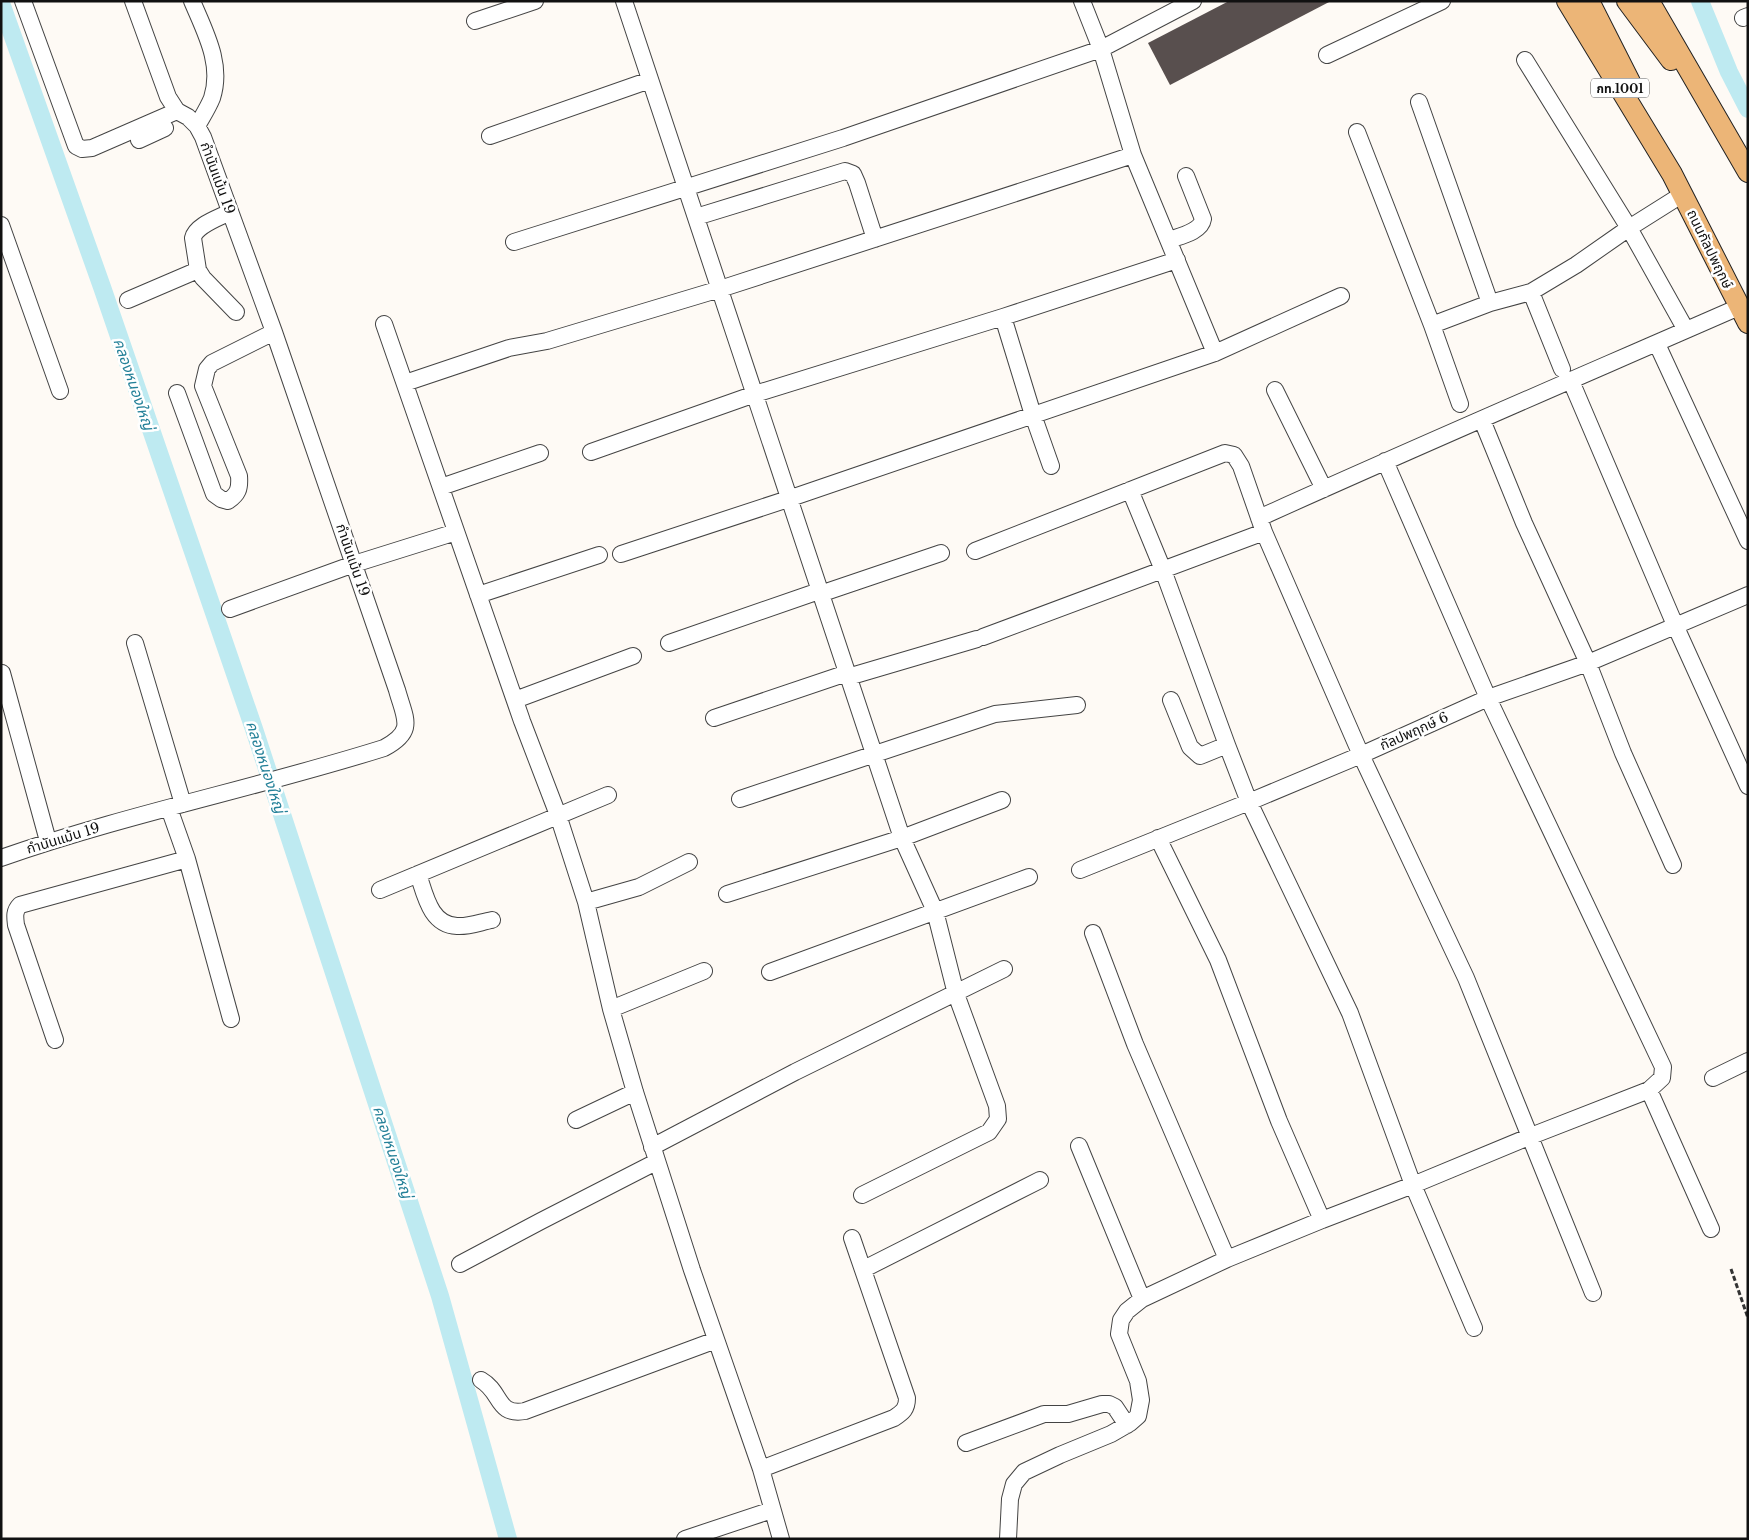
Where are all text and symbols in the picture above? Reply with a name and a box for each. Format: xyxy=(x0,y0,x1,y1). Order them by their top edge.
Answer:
road number: กท.1001 xyxy=(1591,78,1649,98)
street label: กำนันแม้น 19 xyxy=(197,139,239,217)
street label: ถนนกัลปพฤกษ์ xyxy=(1683,206,1737,292)
water label: คลองหนองใหญ่ xyxy=(109,336,159,434)
street label: กำนันแม้น 19 xyxy=(332,521,374,599)
street label: กัลปพฤกษ์ 6 xyxy=(1377,708,1451,754)
water label: คลองหนองใหญ่ xyxy=(242,718,290,817)
street label: กำนันแม้น 19 xyxy=(24,818,102,858)
water label: คลองหนองใหญ่ xyxy=(369,1103,417,1202)

